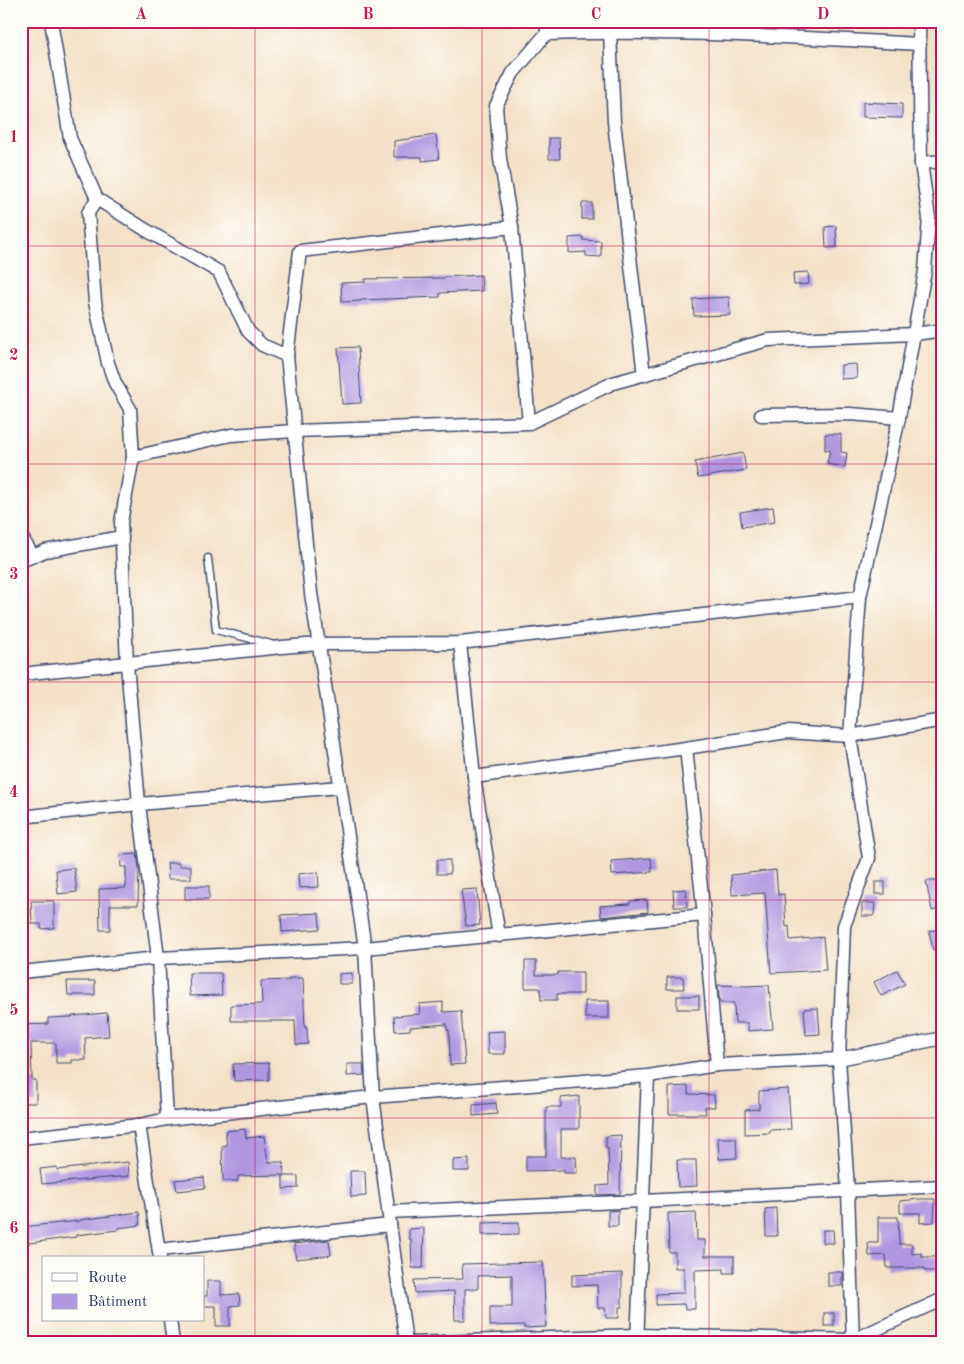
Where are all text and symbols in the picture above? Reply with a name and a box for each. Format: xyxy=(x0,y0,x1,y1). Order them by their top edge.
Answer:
text: A xyxy=(135,7,147,23)
text: B xyxy=(362,7,374,23)
text: C xyxy=(591,7,601,23)
text: D xyxy=(817,7,829,23)
text: 1 xyxy=(9,130,19,146)
text: 2 xyxy=(9,348,19,364)
text: 3 xyxy=(9,567,19,583)
text: 4 xyxy=(9,785,19,801)
text: 5 xyxy=(9,1003,19,1019)
text: 6 xyxy=(9,1221,19,1237)
legend xyxy=(42,1256,205,1322)
text: Route xyxy=(88,1271,126,1286)
text: Bâtiment xyxy=(88,1295,147,1310)

